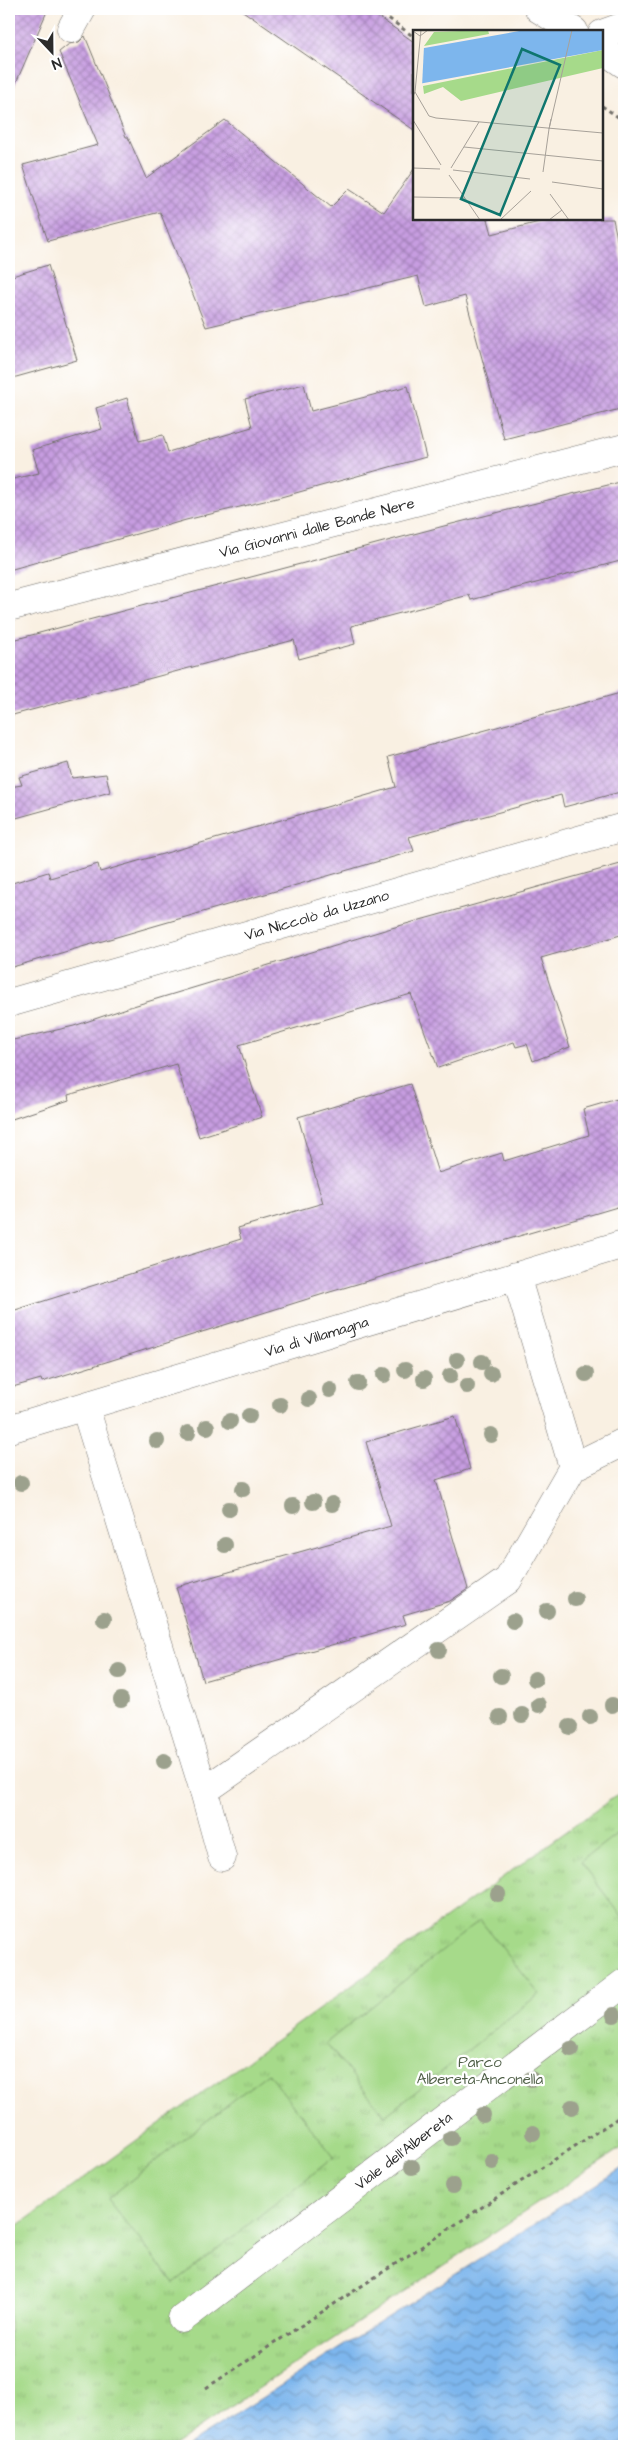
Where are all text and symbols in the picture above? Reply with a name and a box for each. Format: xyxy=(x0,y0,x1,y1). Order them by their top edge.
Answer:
north arrow xyxy=(28,28,78,78)
inset map xyxy=(413,30,603,220)
text: N xyxy=(48,52,64,74)
street label: Via Giovanni dalle Bande Nere xyxy=(217,493,417,563)
street label: Via Niccolò da Uzzano xyxy=(242,885,392,946)
street label: Via di Villamagna xyxy=(262,1311,371,1363)
park label: Parco Albereta-Anconella xyxy=(417,2052,543,2090)
street label: Viale dell'Albereta xyxy=(351,2107,457,2195)

